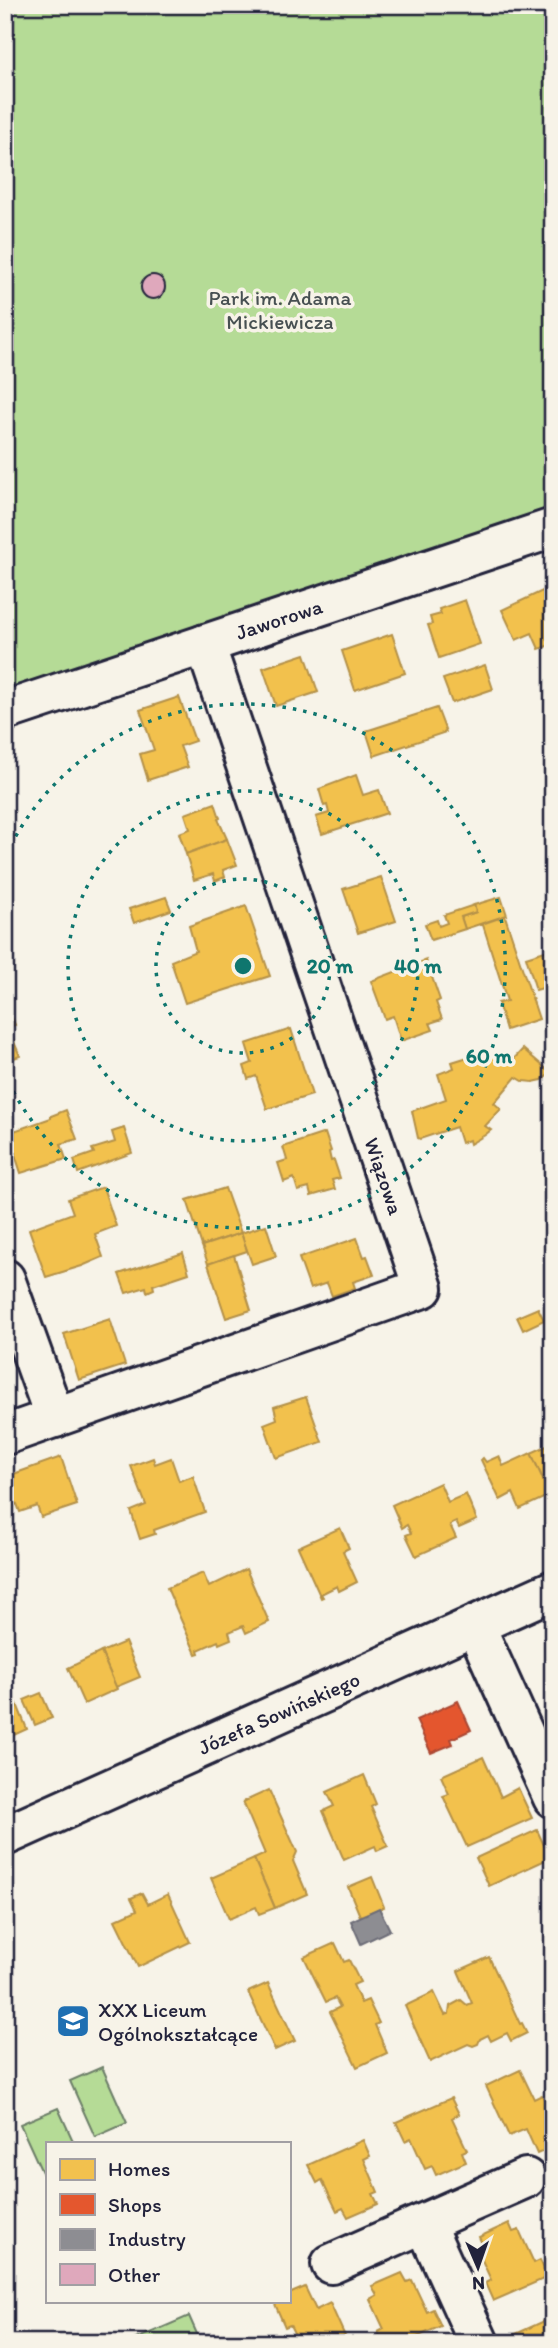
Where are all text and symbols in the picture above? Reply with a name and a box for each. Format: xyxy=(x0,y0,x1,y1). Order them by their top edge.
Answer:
park label: Park im. Adama Mickiewicza xyxy=(209,285,351,334)
street label: Jaworowa xyxy=(233,593,325,645)
text: 20 m xyxy=(307,953,354,978)
text: 40 m xyxy=(394,953,442,978)
centre of rings xyxy=(231,954,255,978)
text: 60 m xyxy=(466,1043,513,1068)
street label: Wiązowa xyxy=(359,1134,409,1218)
street label: Józefa Sowińskiego xyxy=(194,1666,364,1760)
place label: XXX Liceum Ogólnokształcące xyxy=(98,1997,258,2046)
school or university icon: XXX Liceum Ogólnokształcące xyxy=(54,2002,92,2040)
legend xyxy=(46,2142,290,2302)
text: Homes xyxy=(108,2156,170,2181)
text: Shops xyxy=(108,2192,162,2217)
text: Industry xyxy=(108,2226,186,2251)
north arrow xyxy=(442,2232,512,2302)
text: Other xyxy=(108,2262,161,2287)
text: N xyxy=(472,2272,485,2295)

